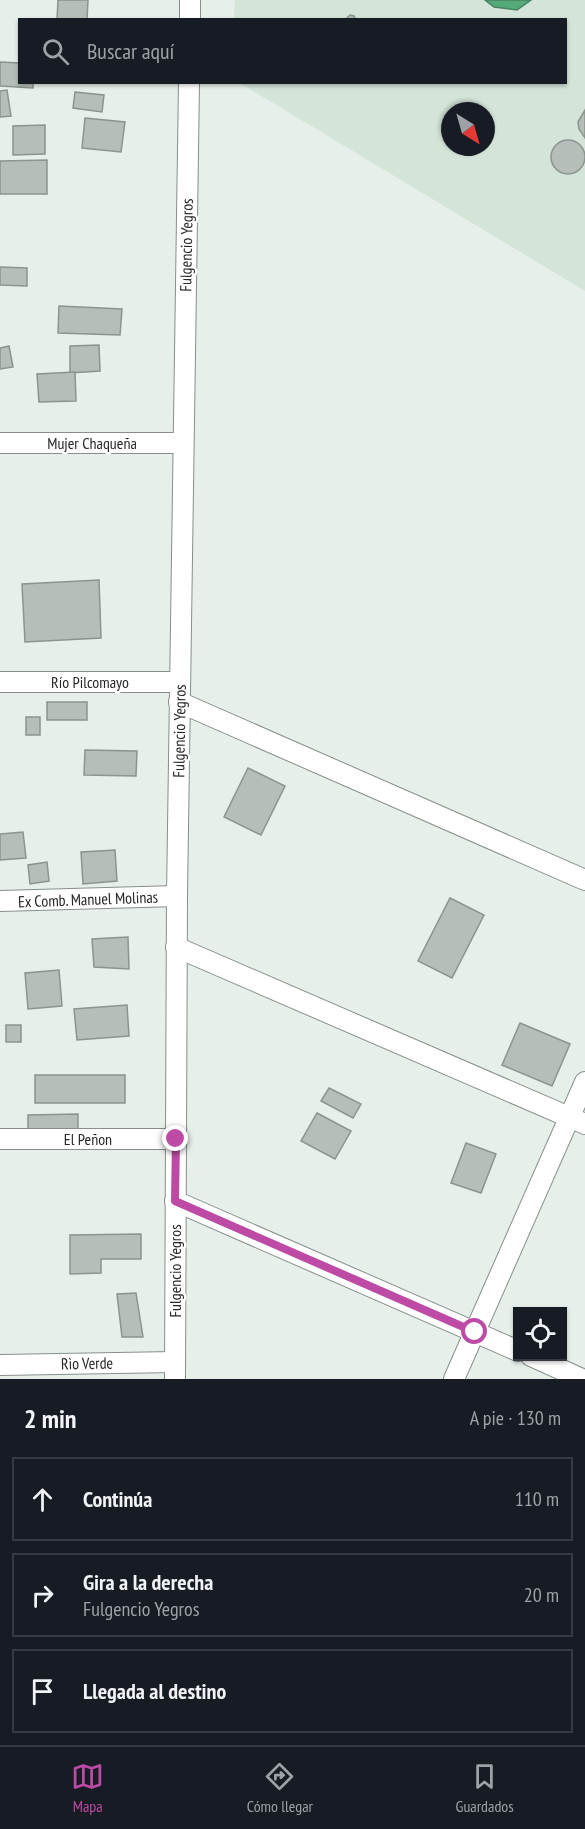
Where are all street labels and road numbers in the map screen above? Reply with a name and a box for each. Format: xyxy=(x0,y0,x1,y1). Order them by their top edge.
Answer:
street label: Fulgencio Yegros xyxy=(175,198,197,292)
street label: Mujer Chaqueña xyxy=(47,433,137,453)
street label: Río Pilcomayo xyxy=(51,672,129,692)
street label: Fulgencio Yegros xyxy=(168,684,190,778)
street label: Ex Comb. Manuel Molinas xyxy=(18,887,158,911)
street label: El Peñon xyxy=(64,1129,112,1149)
street label: Fulgencio Yegros xyxy=(165,1224,185,1318)
street label: Rìo Verde xyxy=(61,1353,113,1373)

